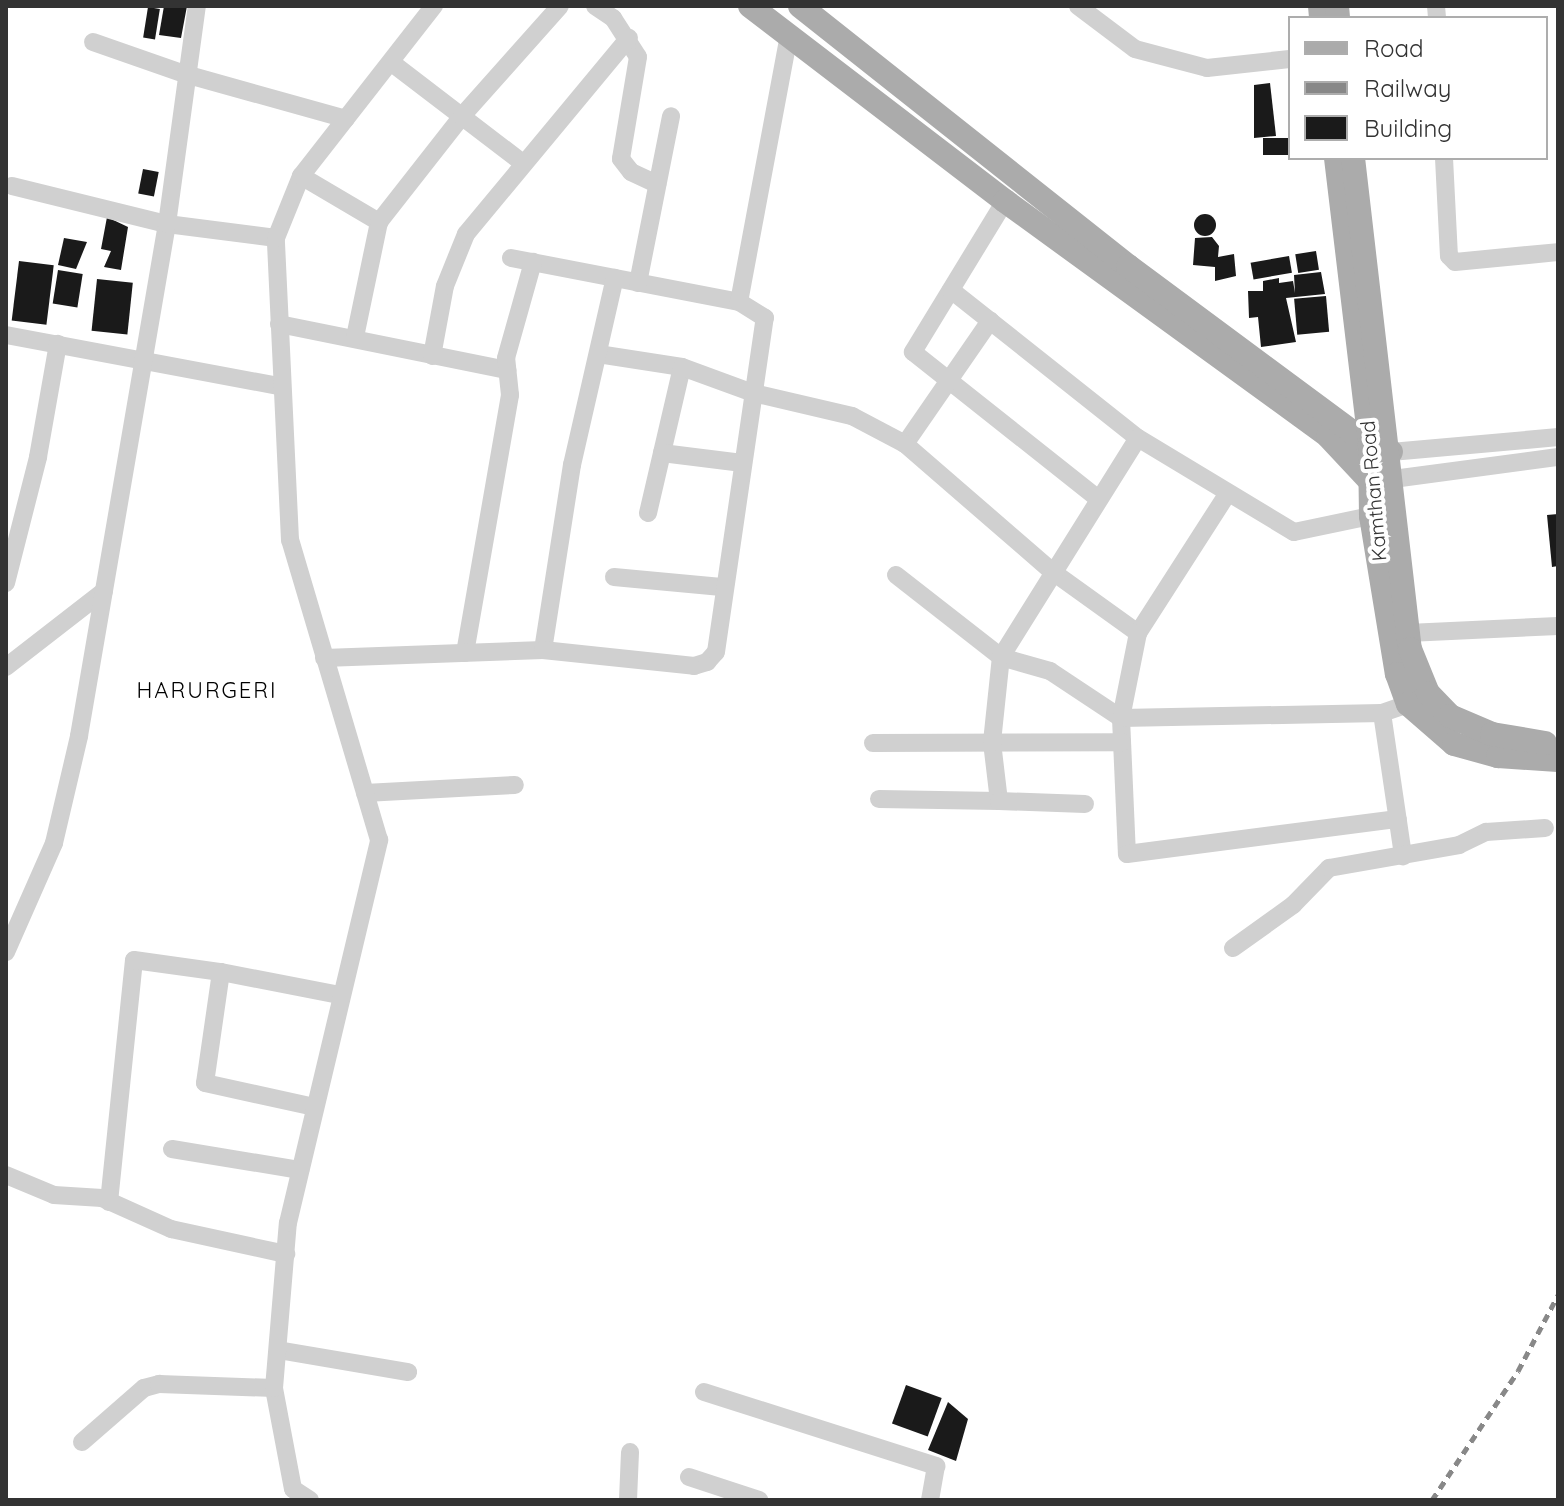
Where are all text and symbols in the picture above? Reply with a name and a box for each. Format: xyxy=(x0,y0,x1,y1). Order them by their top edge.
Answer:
legend xyxy=(1288,16,1548,160)
text: Road xyxy=(1364,33,1424,63)
text: Railway xyxy=(1364,73,1451,103)
text: Building xyxy=(1364,113,1452,143)
street label: Kamthan Road xyxy=(1355,420,1391,562)
district label: HARURGERI xyxy=(137,678,277,704)

